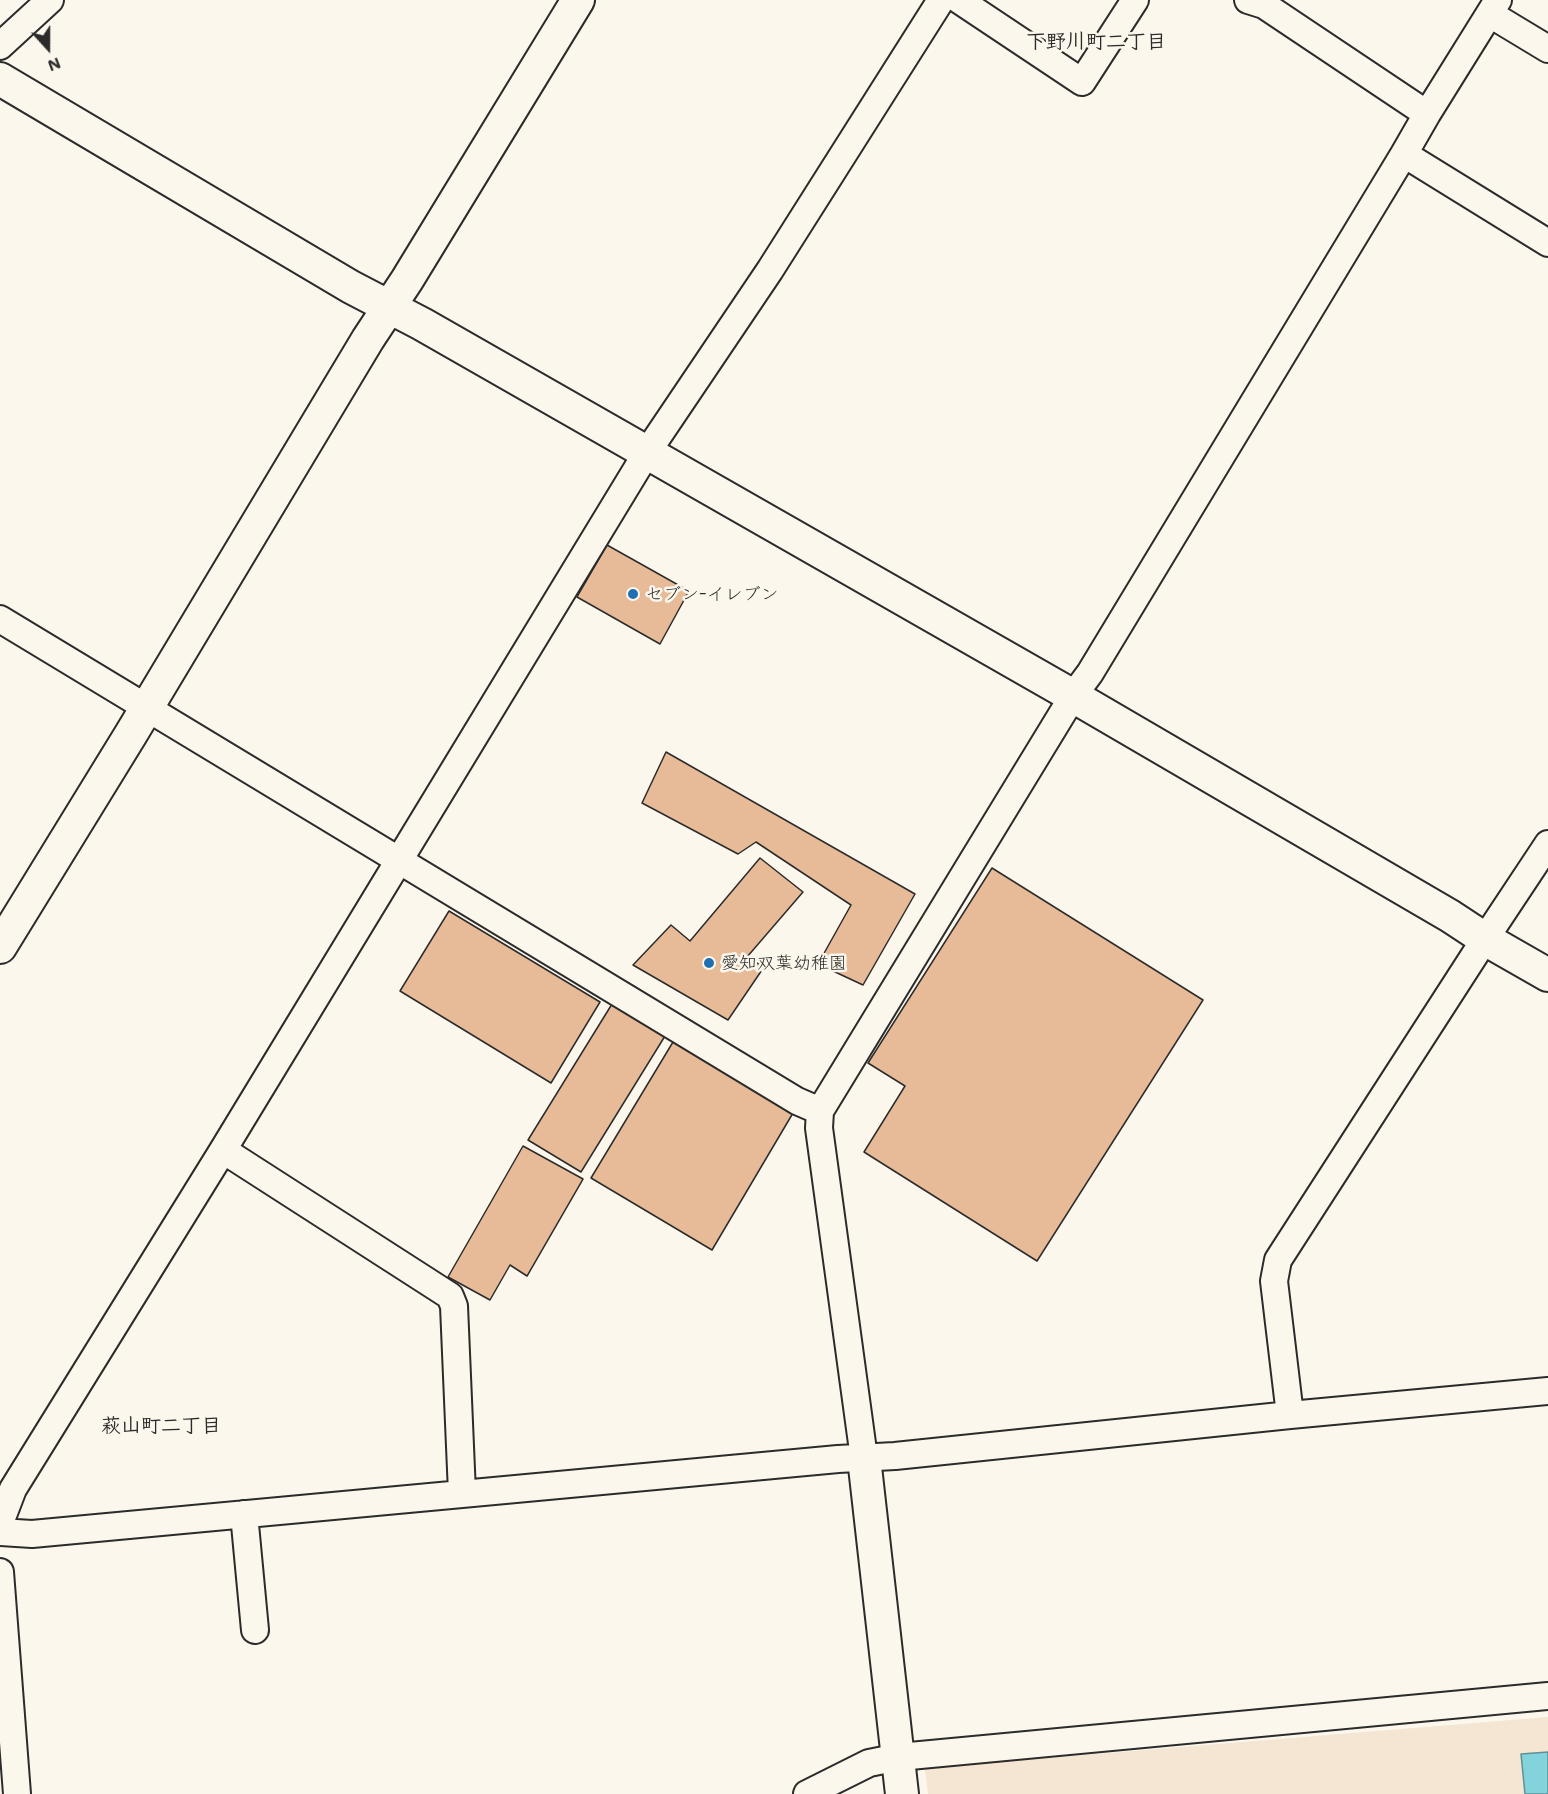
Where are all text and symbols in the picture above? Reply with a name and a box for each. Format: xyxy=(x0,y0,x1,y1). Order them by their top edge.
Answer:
north arrow xyxy=(18,18,78,78)
district label: 下野川町二丁目 xyxy=(1026,30,1166,54)
text: N xyxy=(45,53,64,77)
place label: セブン-イレブン xyxy=(645,583,779,605)
marker: セブン-イレブン xyxy=(626,587,640,601)
place label: 愛知双葉幼稚園 xyxy=(721,952,847,974)
marker: 愛知双葉幼稚園 xyxy=(702,956,716,970)
district label: 萩山町二丁目 xyxy=(101,1414,221,1438)

